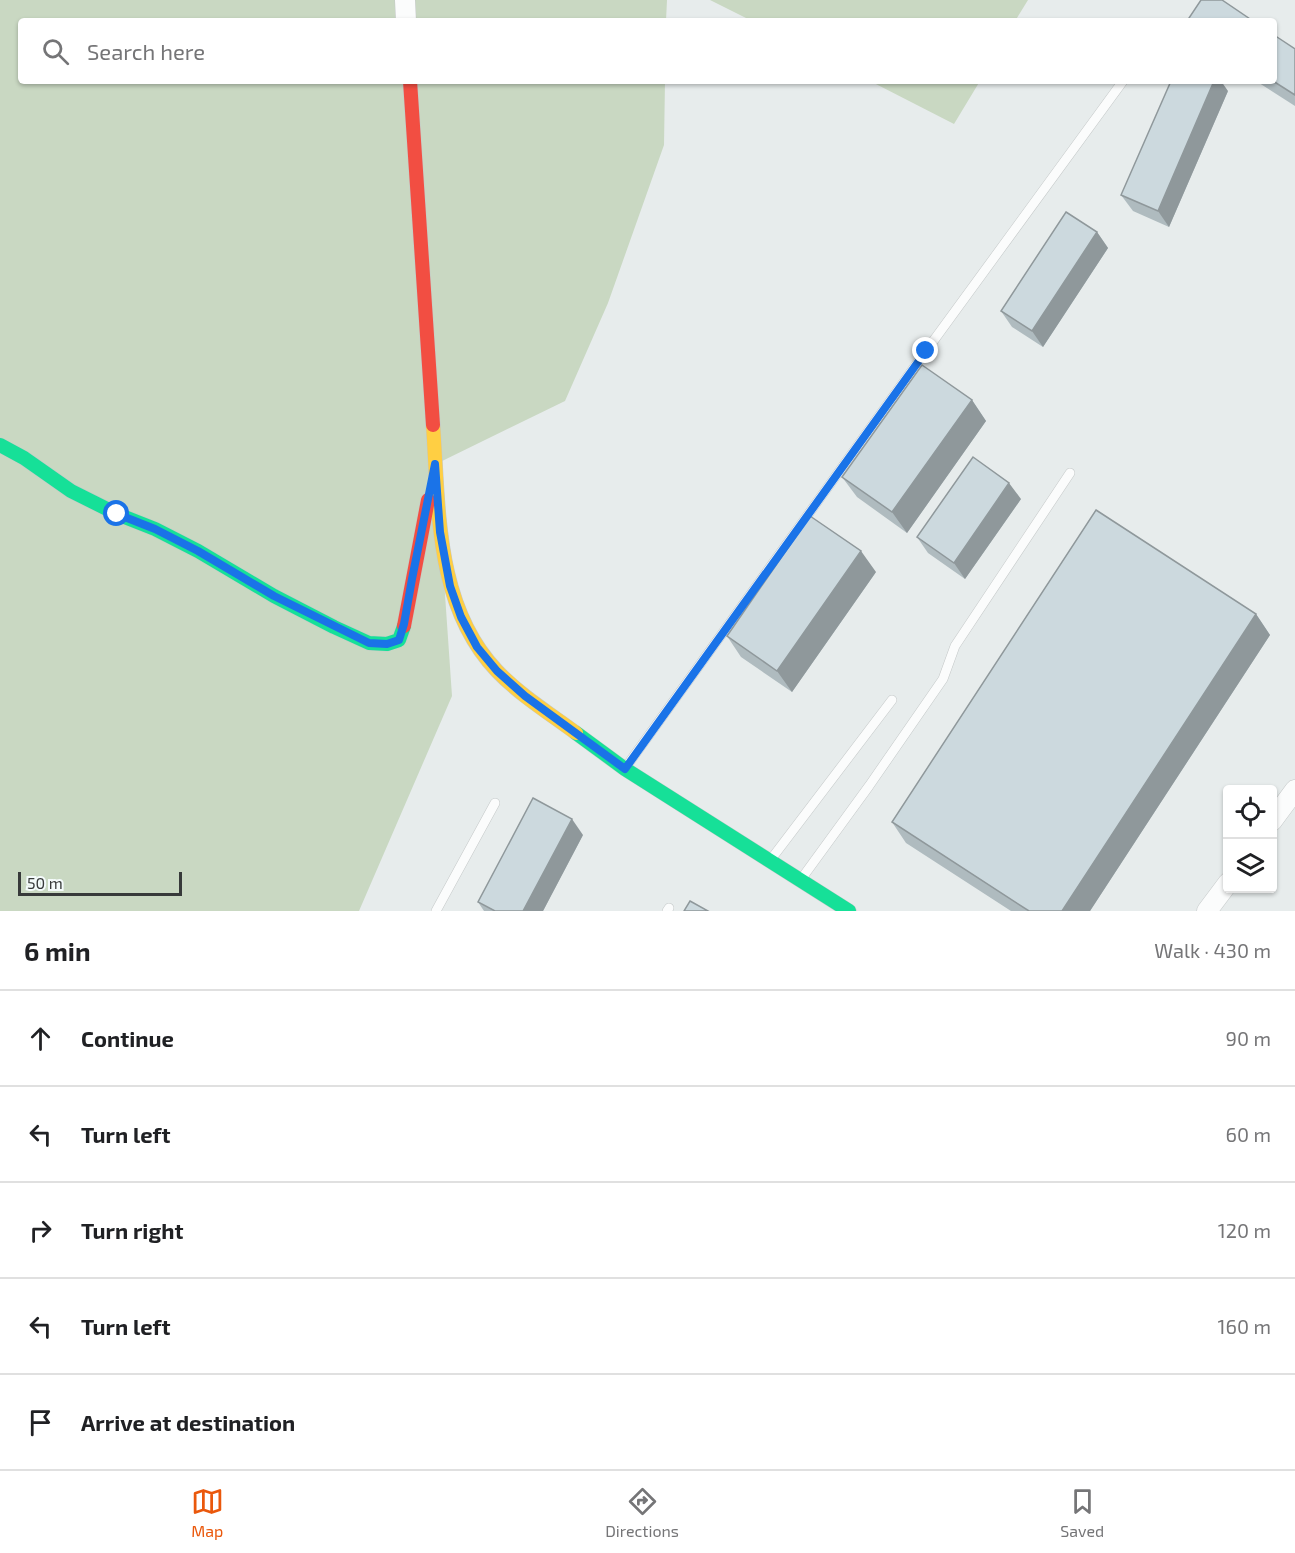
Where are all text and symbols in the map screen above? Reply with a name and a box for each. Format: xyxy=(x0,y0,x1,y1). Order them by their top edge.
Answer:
search box xyxy=(18,18,1277,84)
icon: search xyxy=(39,35,72,68)
text: Search here xyxy=(87,38,205,64)
route end xyxy=(912,337,938,363)
route start xyxy=(103,500,129,526)
map controls xyxy=(1223,785,1277,893)
button: locate xyxy=(1223,785,1277,839)
button: layers xyxy=(1223,839,1277,893)
scale bar xyxy=(18,869,182,896)
text: 50 m xyxy=(27,873,63,892)
text: 6 min xyxy=(24,935,91,966)
text: Walk · 430 m xyxy=(1154,938,1271,962)
icon: ahead xyxy=(24,1022,57,1055)
text: Continue xyxy=(81,1025,174,1051)
text: 90 m xyxy=(1226,1026,1271,1050)
icon: left xyxy=(24,1118,57,1151)
text: Turn left xyxy=(81,1121,170,1147)
text: 60 m xyxy=(1226,1122,1271,1146)
icon: right xyxy=(24,1214,57,1247)
text: Turn right xyxy=(81,1217,183,1243)
text: 120 m xyxy=(1218,1218,1271,1242)
icon: left xyxy=(24,1310,57,1343)
text: Turn left xyxy=(81,1313,170,1339)
text: 160 m xyxy=(1218,1314,1271,1338)
icon: arrive xyxy=(24,1406,57,1439)
text: Arrive at destination xyxy=(81,1409,295,1435)
tab: Map xyxy=(191,1485,224,1540)
tab: Directions xyxy=(605,1485,679,1540)
tab: Saved xyxy=(1060,1485,1104,1540)

